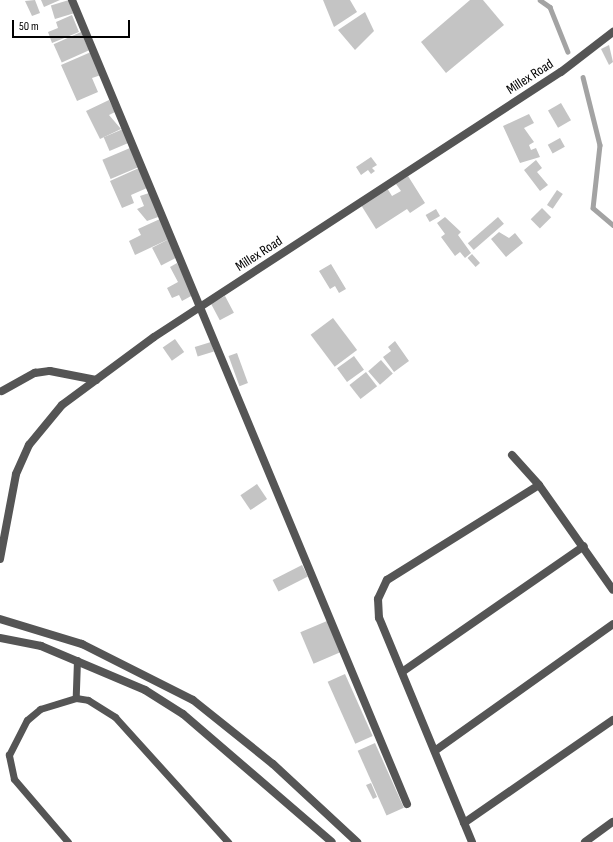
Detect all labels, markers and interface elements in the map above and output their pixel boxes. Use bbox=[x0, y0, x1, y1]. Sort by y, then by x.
scale bar bbox=[14, 12, 132, 38]
text: 50 m bbox=[19, 19, 39, 34]
street label: Millex Road bbox=[503, 56, 557, 98]
street label: Millex Road bbox=[232, 233, 286, 275]

